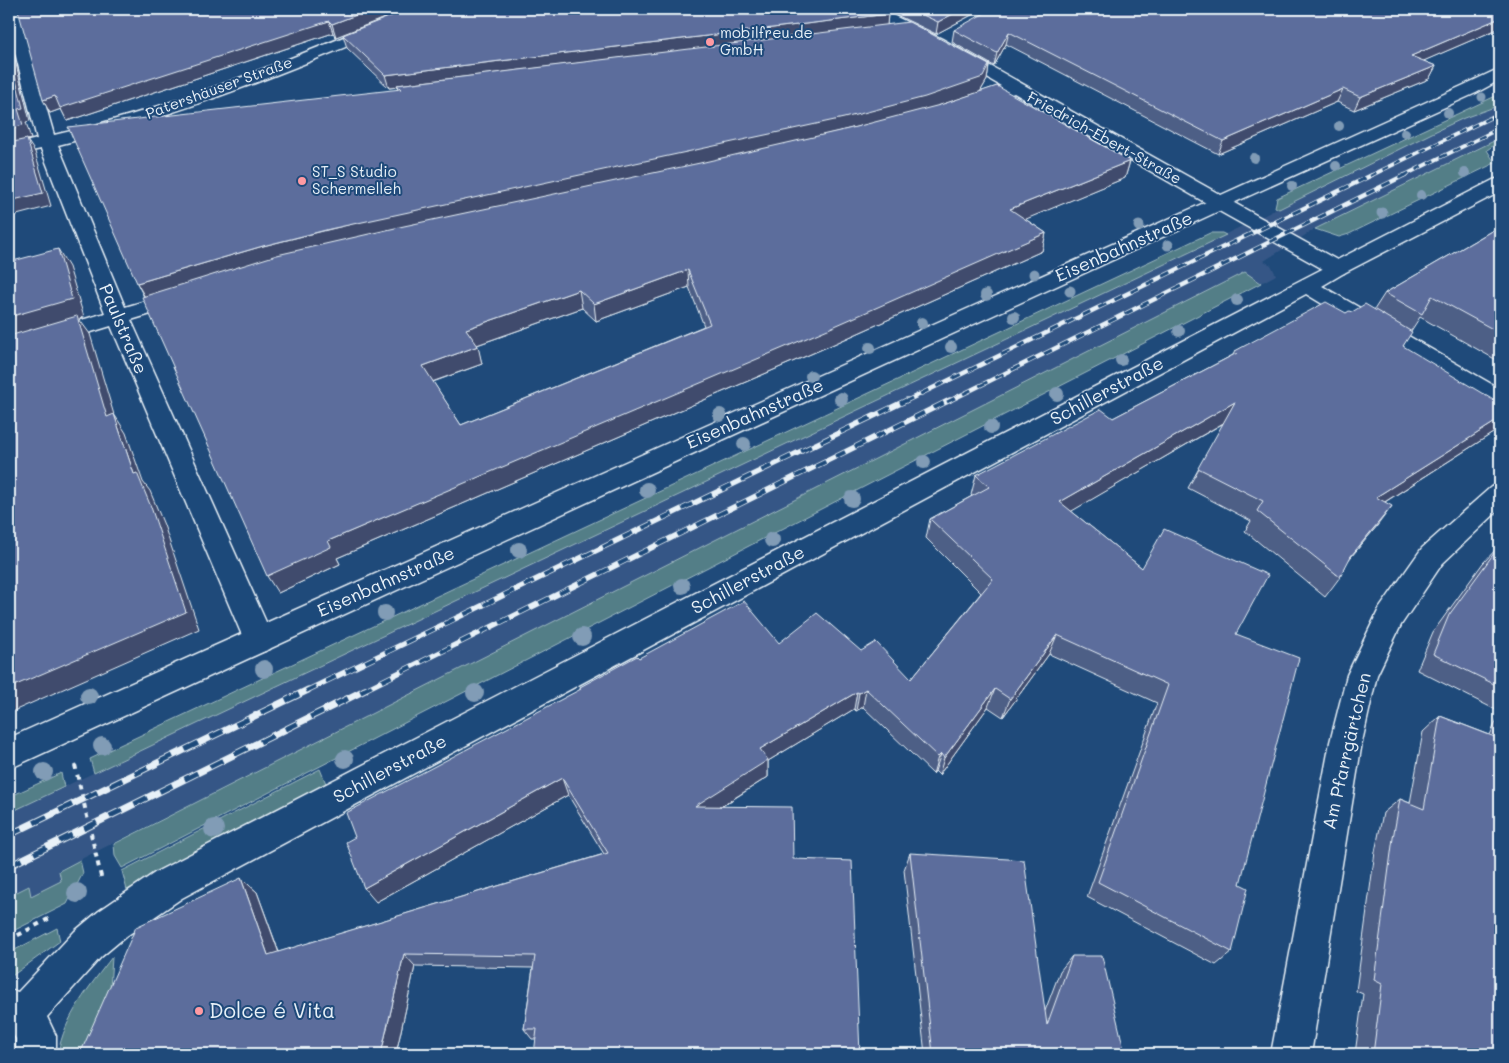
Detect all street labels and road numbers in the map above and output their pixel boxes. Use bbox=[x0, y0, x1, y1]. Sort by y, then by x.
street label: Patershäuser Straße bbox=[142, 51, 295, 123]
street label: Friedrich-Ebert-Straße bbox=[1024, 86, 1185, 188]
street label: Eisenbahnstraße bbox=[1051, 205, 1196, 287]
street label: Paulstraße bbox=[94, 280, 154, 378]
street label: Schillerstraße bbox=[1046, 350, 1167, 430]
street label: Eisenbahnstraße bbox=[682, 372, 827, 454]
street label: Schillerstraße bbox=[687, 539, 808, 619]
street label: Eisenbahnstraße bbox=[313, 540, 458, 622]
street label: Am Pfarrgärtchen bbox=[1316, 670, 1376, 832]
street label: Schillerstraße bbox=[329, 728, 450, 808]

